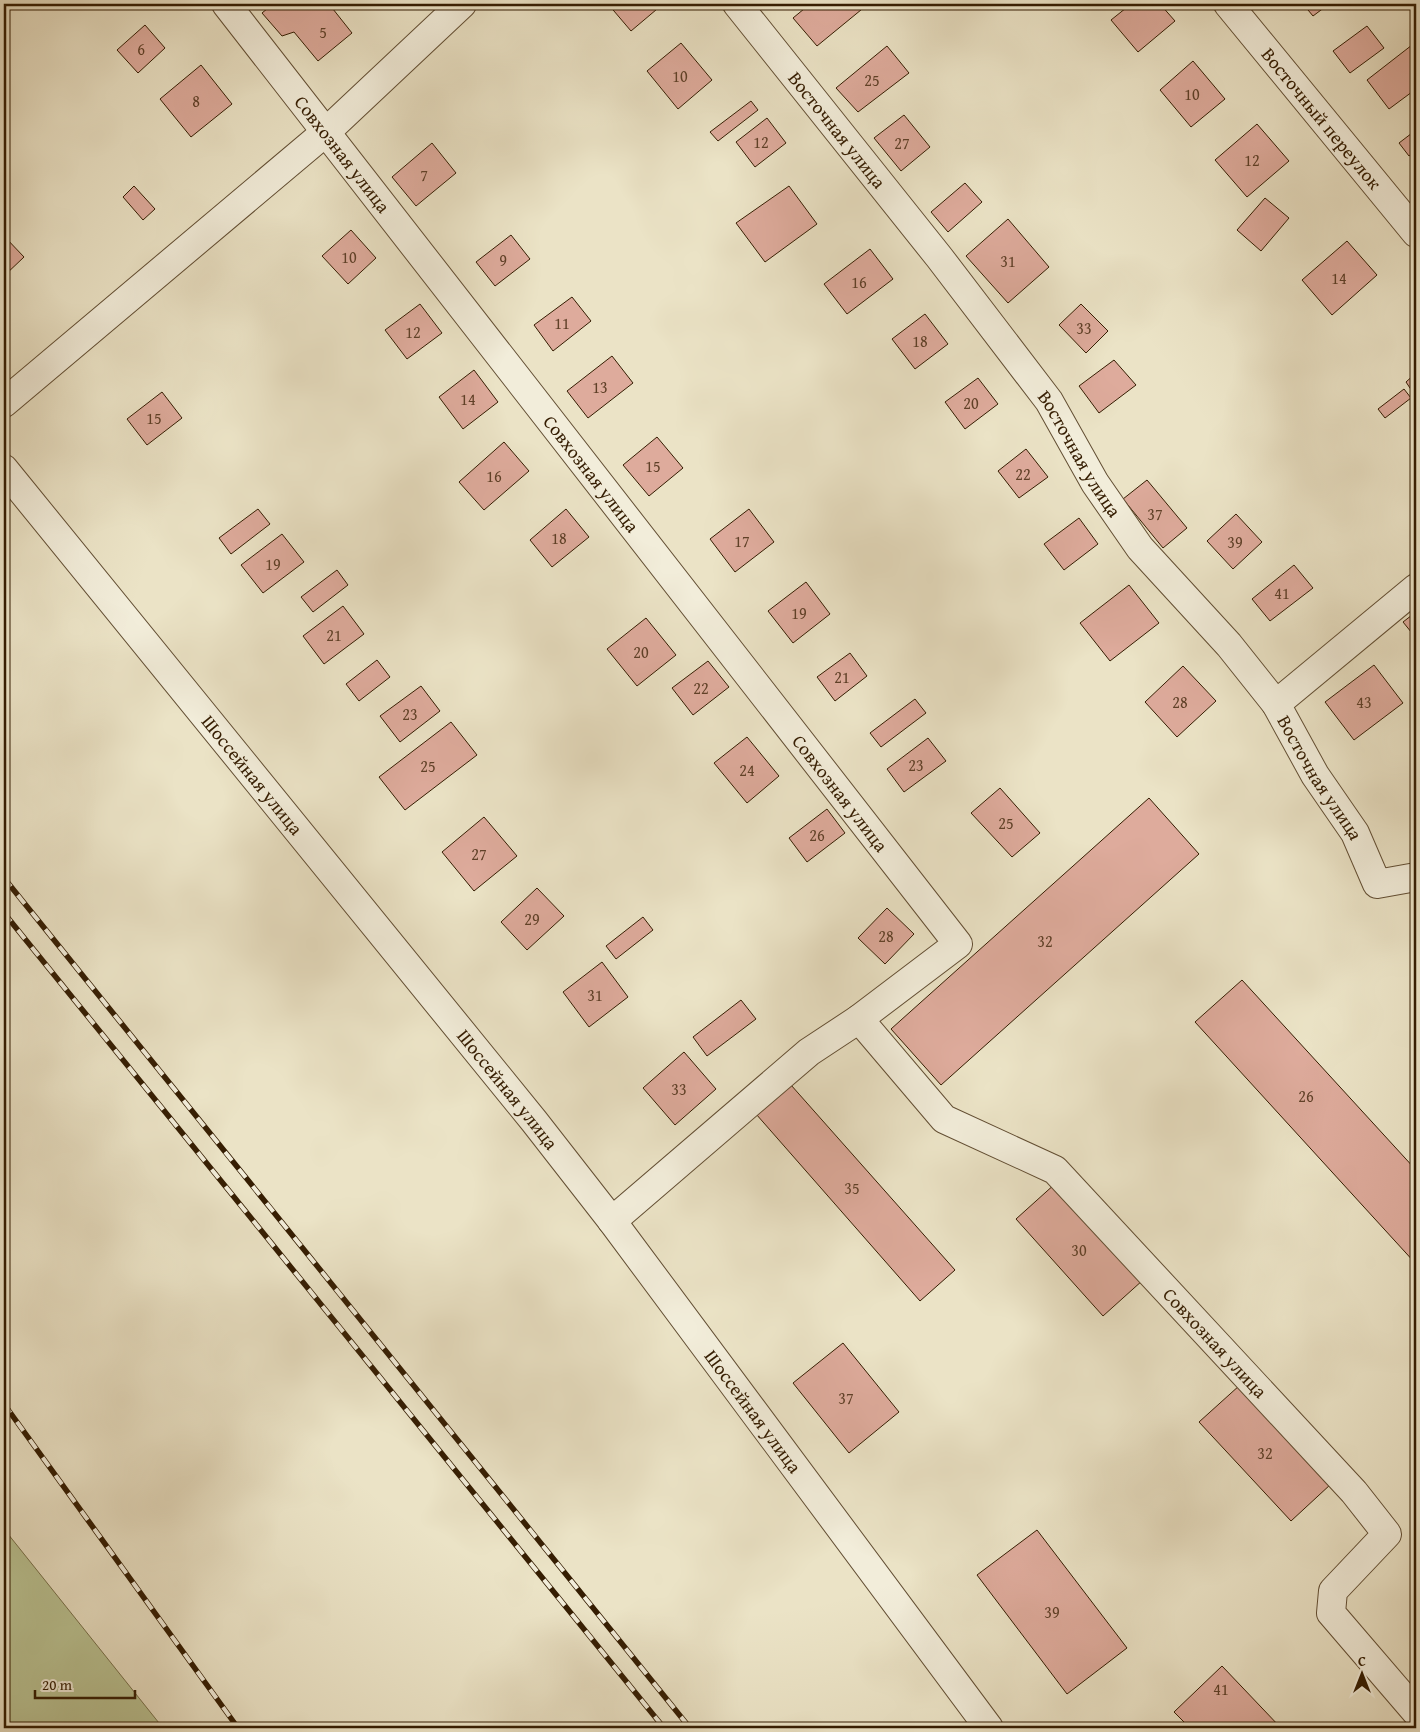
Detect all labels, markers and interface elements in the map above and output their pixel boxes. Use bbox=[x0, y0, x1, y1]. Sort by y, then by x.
house number: 5 bbox=[319, 20, 327, 44]
house number: 6 bbox=[137, 37, 145, 61]
street label: Восточный переулок bbox=[1255, 41, 1389, 196]
house number: 10 bbox=[672, 64, 688, 88]
street label: Восточная улица bbox=[782, 65, 893, 195]
house number: 25 bbox=[864, 68, 880, 92]
house number: 10 bbox=[1184, 82, 1200, 106]
house number: 8 bbox=[192, 89, 200, 113]
street label: Совхозная улица bbox=[288, 89, 397, 219]
house number: 12 bbox=[753, 130, 769, 154]
house number: 27 bbox=[894, 131, 910, 155]
house number: 12 bbox=[1244, 148, 1260, 172]
house number: 7 bbox=[420, 163, 428, 187]
house number: 10 bbox=[341, 245, 357, 269]
house number: 9 bbox=[499, 248, 507, 272]
house number: 31 bbox=[1000, 249, 1016, 273]
house number: 14 bbox=[1331, 266, 1347, 290]
house number: 16 bbox=[851, 270, 867, 294]
house number: 11 bbox=[554, 311, 570, 335]
house number: 33 bbox=[1076, 316, 1092, 340]
house number: 12 bbox=[405, 320, 421, 344]
house number: 18 bbox=[912, 329, 928, 353]
house number: 13 bbox=[592, 375, 608, 399]
street label: Восточная улица bbox=[1031, 384, 1128, 523]
house number: 14 bbox=[460, 387, 476, 411]
house number: 20 bbox=[963, 391, 979, 415]
house number: 15 bbox=[146, 406, 162, 430]
street label: Совхозная улица bbox=[537, 409, 646, 538]
house number: 15 bbox=[645, 454, 661, 478]
house number: 22 bbox=[1015, 462, 1031, 486]
house number: 16 bbox=[486, 464, 502, 488]
house number: 37 bbox=[1147, 502, 1163, 526]
house number: 18 bbox=[551, 526, 567, 550]
house number: 17 bbox=[734, 529, 750, 553]
house number: 39 bbox=[1227, 530, 1243, 554]
house number: 19 bbox=[265, 552, 281, 576]
house number: 41 bbox=[1274, 581, 1290, 605]
house number: 19 bbox=[791, 601, 807, 625]
house number: 21 bbox=[326, 623, 342, 647]
house number: 20 bbox=[633, 640, 649, 664]
house number: 21 bbox=[834, 665, 850, 689]
house number: 22 bbox=[693, 676, 709, 700]
house number: 28 bbox=[1172, 690, 1188, 714]
house number: 43 bbox=[1356, 690, 1372, 714]
house number: 23 bbox=[402, 702, 418, 726]
street label: Шоссейная улица bbox=[195, 709, 310, 841]
street label: Восточная улица bbox=[1271, 710, 1370, 844]
street label: Совхозная улица bbox=[786, 728, 895, 858]
house number: 23 bbox=[908, 753, 924, 777]
house number: 25 bbox=[420, 754, 436, 778]
house number: 24 bbox=[739, 758, 755, 782]
house number: 25 bbox=[998, 811, 1014, 835]
house number: 26 bbox=[809, 823, 825, 847]
house number: 27 bbox=[471, 842, 487, 866]
house number: 29 bbox=[524, 907, 540, 931]
house number: 28 bbox=[878, 924, 894, 948]
house number: 32 bbox=[1037, 929, 1053, 953]
house number: 31 bbox=[587, 983, 603, 1007]
street label: Шоссейная улица bbox=[450, 1023, 565, 1155]
house number: 33 bbox=[671, 1077, 687, 1101]
house number: 26 bbox=[1298, 1084, 1314, 1108]
house number: 35 bbox=[844, 1176, 860, 1200]
house number: 30 bbox=[1071, 1238, 1087, 1262]
street label: Совхозная улица bbox=[1157, 1281, 1274, 1404]
street label: Шоссейная улица bbox=[698, 1343, 809, 1479]
house number: 37 bbox=[838, 1386, 854, 1410]
house number: 32 bbox=[1257, 1441, 1273, 1465]
house number: 39 bbox=[1044, 1600, 1060, 1624]
north arrow bbox=[1338, 1650, 1388, 1700]
text: С bbox=[1358, 1651, 1366, 1671]
scale bar bbox=[35, 1667, 135, 1699]
text: 20 m bbox=[42, 1674, 73, 1695]
house number: 41 bbox=[1213, 1677, 1229, 1701]

